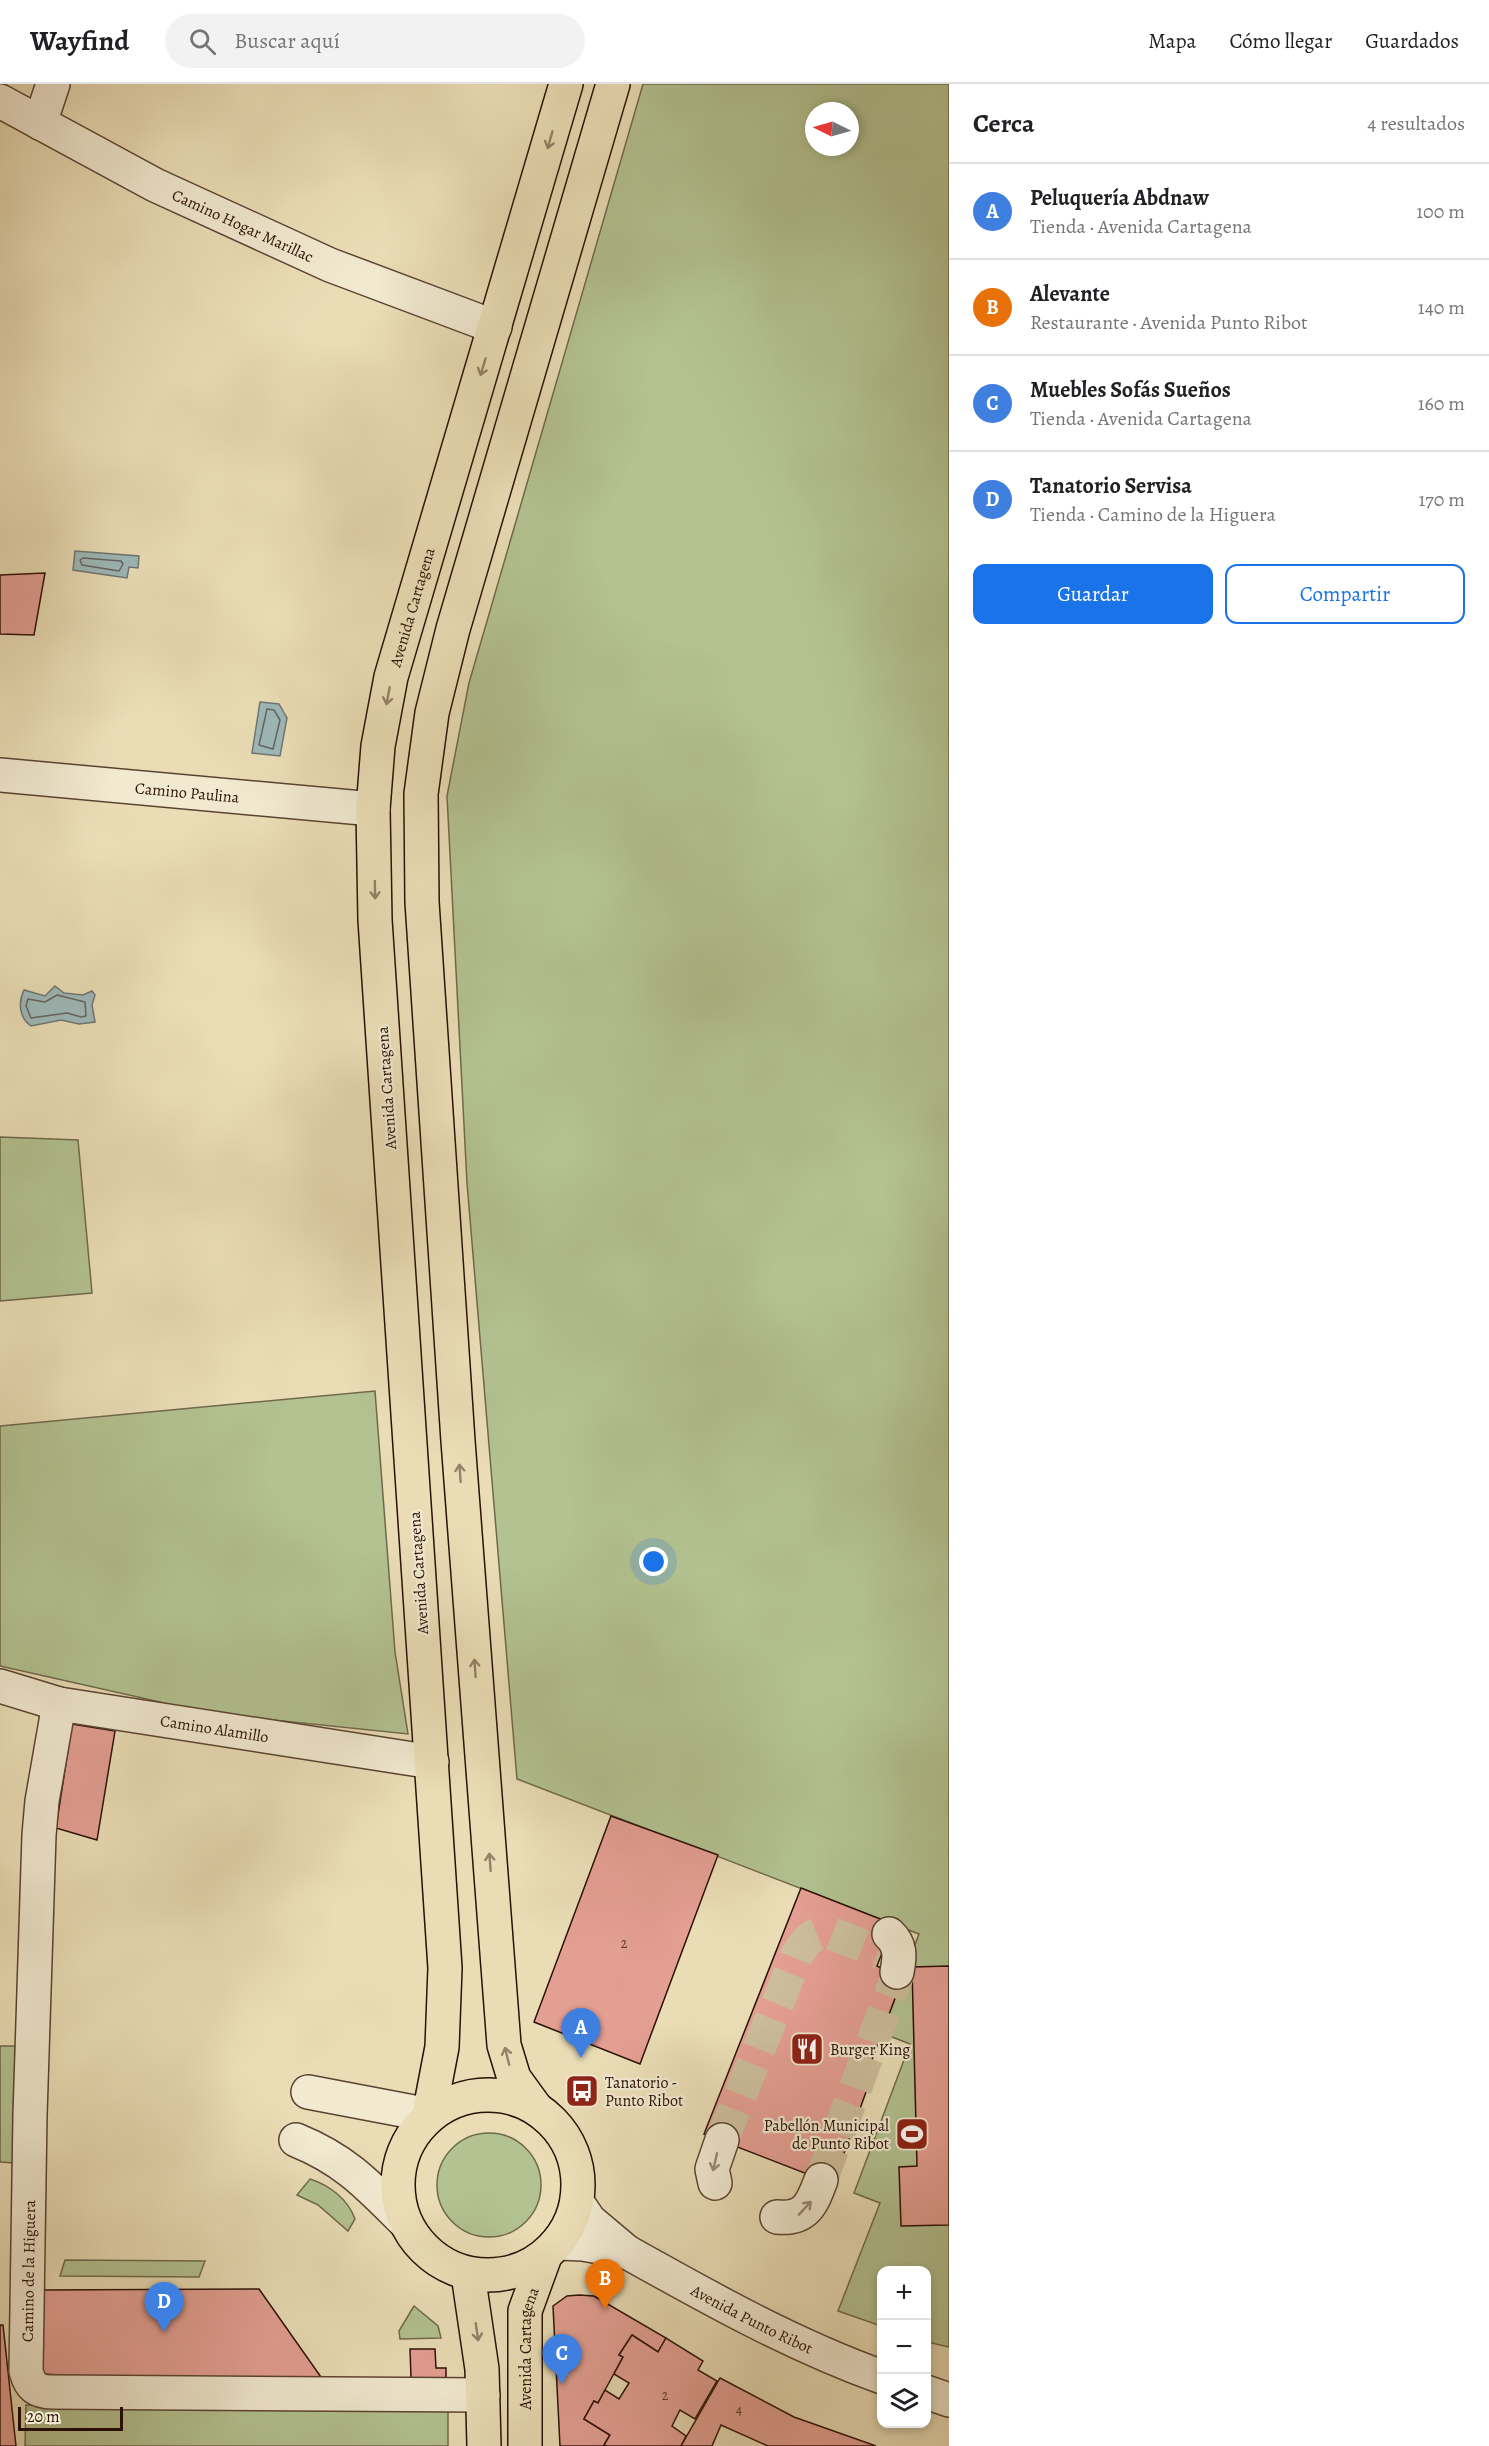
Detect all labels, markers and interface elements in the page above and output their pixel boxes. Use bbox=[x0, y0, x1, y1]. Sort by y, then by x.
search box bbox=[165, 14, 585, 68]
text: Wayfind bbox=[30, 22, 129, 60]
icon: search bbox=[186, 25, 219, 58]
text: Buscar aquí bbox=[234, 26, 340, 56]
text: Mapa bbox=[1148, 27, 1196, 55]
text: Cómo llegar bbox=[1229, 27, 1332, 55]
text: Guardados bbox=[1365, 27, 1459, 55]
north arrow bbox=[805, 102, 859, 156]
text: Cerca bbox=[973, 106, 1035, 141]
text: 4 resultados bbox=[1367, 110, 1465, 137]
one-way arrow bbox=[544, 130, 555, 149]
text: Peluquería Abdnaw bbox=[1030, 183, 1209, 213]
street label: Camino Hogar Marillac bbox=[168, 184, 317, 268]
text: A bbox=[986, 198, 999, 225]
text: 100 m bbox=[1416, 198, 1465, 225]
text: Tienda · Avenida Cartagena bbox=[1030, 213, 1252, 240]
text: Alevante bbox=[1030, 279, 1110, 309]
text: B bbox=[986, 294, 999, 321]
text: 140 m bbox=[1418, 294, 1465, 321]
text: Restaurante · Avenida Punto Ribot bbox=[1030, 309, 1308, 336]
one-way arrow bbox=[477, 358, 488, 377]
text: Muebles Sofás Sueños bbox=[1030, 375, 1231, 405]
text: C bbox=[986, 390, 999, 417]
text: 160 m bbox=[1418, 390, 1465, 417]
text: Tienda · Avenida Cartagena bbox=[1030, 405, 1252, 432]
text: Tanatorio Servisa bbox=[1030, 471, 1192, 501]
text: D bbox=[986, 486, 999, 513]
text: 170 m bbox=[1419, 486, 1465, 513]
text: Tienda · Camino de la Higuera bbox=[1030, 501, 1276, 528]
street label: Avenida Cartagena bbox=[384, 544, 441, 671]
button: Guardar bbox=[973, 564, 1213, 624]
button: Compartir bbox=[1225, 564, 1465, 624]
one-way arrow bbox=[382, 686, 393, 705]
street label: Camino Paulina bbox=[134, 777, 241, 809]
one-way arrow bbox=[369, 879, 381, 899]
street label: Avenida Cartagena bbox=[372, 1025, 402, 1151]
one-way arrow bbox=[455, 1464, 466, 1484]
street label: Avenida Cartagena bbox=[404, 1510, 434, 1636]
your location bbox=[639, 1547, 668, 1576]
one-way arrow bbox=[470, 1658, 481, 1678]
street label: Camino Alamillo bbox=[159, 1710, 270, 1748]
one-way arrow bbox=[485, 1853, 496, 1873]
house number: 2 bbox=[621, 1934, 628, 1953]
pin: A bbox=[562, 2008, 600, 2058]
restaurant icon: Burger King bbox=[789, 2031, 825, 2067]
place label: Burger King bbox=[830, 2039, 910, 2061]
one-way arrow bbox=[501, 2047, 513, 2066]
place label: Tanatorio - Punto Ribot bbox=[605, 2072, 683, 2112]
bus stop icon: Tanatorio - Punto Ribot bbox=[564, 2073, 600, 2109]
place label: Pabellón Municipal de Punto Ribot bbox=[764, 2115, 889, 2155]
sports icon: Pabellón Municipal de Punto Ribot bbox=[894, 2116, 930, 2152]
one-way arrow bbox=[708, 2152, 720, 2171]
street label: Camino de la Higuera bbox=[17, 2199, 41, 2342]
one-way arrow bbox=[798, 2200, 812, 2215]
pin: B bbox=[586, 2260, 624, 2309]
map controls bbox=[877, 2266, 931, 2428]
button: + bbox=[877, 2266, 931, 2320]
street label: Avenida Punto Ribot bbox=[686, 2279, 816, 2360]
pin: D bbox=[144, 2282, 184, 2332]
street label: Avenida Cartagena bbox=[515, 2284, 545, 2411]
button: − bbox=[877, 2320, 931, 2374]
one-way arrow bbox=[471, 2321, 482, 2341]
pin: C bbox=[542, 2334, 582, 2384]
button: layers bbox=[877, 2374, 931, 2428]
house number: 2 bbox=[662, 2386, 669, 2405]
house number: 4 bbox=[736, 2400, 742, 2419]
scale bar bbox=[18, 2404, 123, 2432]
text: 20 m bbox=[27, 2406, 60, 2428]

